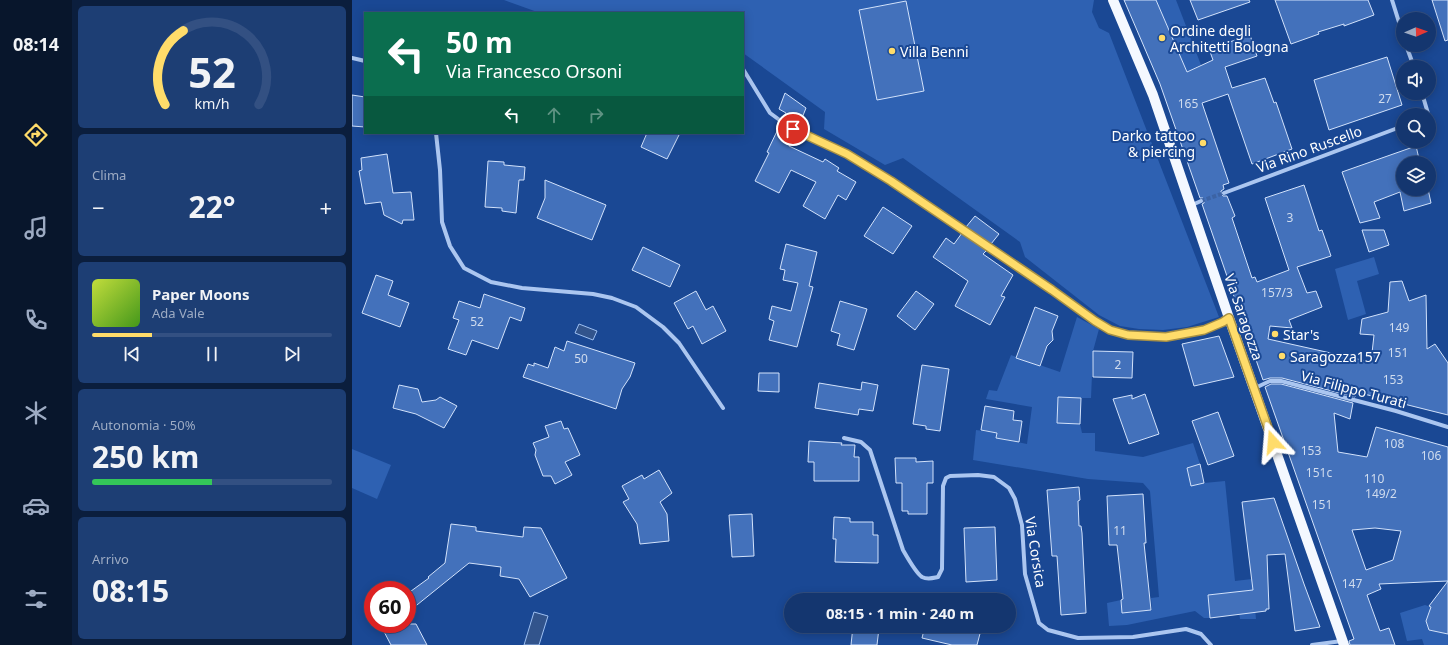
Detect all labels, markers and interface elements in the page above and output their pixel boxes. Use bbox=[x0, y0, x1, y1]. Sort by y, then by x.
north arrow bbox=[1396, 12, 1436, 52]
map controls bbox=[1396, 12, 1436, 196]
place label: Ordine degli Architetti Bologna bbox=[1170, 21, 1289, 56]
text: 50 m bbox=[446, 23, 513, 61]
icon: left bbox=[380, 28, 432, 80]
text: 08:14 bbox=[13, 32, 59, 56]
marker: Ordine degli Architetti Bologna bbox=[1157, 33, 1167, 43]
place label: Villa Benni bbox=[900, 42, 969, 61]
text: 52 bbox=[188, 44, 236, 100]
marker: Villa Benni bbox=[887, 46, 897, 56]
text: Via Francesco Orsoni bbox=[446, 59, 622, 83]
button: sound bbox=[1396, 60, 1436, 100]
house number: 27 bbox=[1378, 90, 1392, 107]
text: km/h bbox=[194, 93, 230, 112]
house number: 165 bbox=[1178, 95, 1198, 112]
icon: left bbox=[501, 104, 523, 126]
icon: ahead bbox=[543, 104, 565, 126]
icon: right bbox=[585, 104, 607, 126]
button: search bbox=[1396, 108, 1436, 148]
pin bbox=[776, 112, 810, 146]
icon: arrive bbox=[782, 118, 804, 140]
icon: directions bbox=[22, 121, 50, 149]
street label: Via Rino Ruscello bbox=[1254, 121, 1364, 177]
place label: Darko tattoo & piercing bbox=[1112, 126, 1195, 161]
marker: Darko tattoo & piercing bbox=[1198, 138, 1208, 148]
button: layers bbox=[1396, 156, 1436, 196]
text: Clima bbox=[92, 166, 126, 184]
text: 22° bbox=[188, 186, 236, 227]
text: − bbox=[92, 192, 105, 222]
text: + bbox=[319, 192, 332, 222]
house number: 3 bbox=[1287, 209, 1294, 226]
icon: music bbox=[22, 214, 50, 242]
street label: Via Saragozza bbox=[1220, 271, 1268, 363]
text: Paper Moons bbox=[152, 284, 250, 304]
house number: 157/3 bbox=[1261, 284, 1293, 301]
text: Ada Vale bbox=[152, 304, 205, 322]
icon: phone bbox=[22, 306, 50, 334]
house number: 52 bbox=[470, 313, 484, 330]
house number: 149 bbox=[1389, 319, 1409, 336]
place label: Star's bbox=[1283, 325, 1320, 344]
marker: Star's bbox=[1270, 329, 1280, 339]
icon: previous bbox=[121, 343, 143, 365]
icon: pause bbox=[201, 343, 223, 365]
icon: next bbox=[281, 343, 303, 365]
house number: 151 bbox=[1388, 344, 1408, 361]
place label: Saragozza157 bbox=[1290, 347, 1381, 366]
house number: 50 bbox=[574, 350, 588, 367]
marker: Saragozza157 bbox=[1277, 351, 1287, 361]
house number: 2 bbox=[1115, 356, 1122, 373]
street label: Via Filippo Turati bbox=[1299, 366, 1409, 412]
house number: 153 bbox=[1383, 371, 1403, 388]
icon: climate bbox=[22, 399, 50, 427]
text: Autonomia · 50% bbox=[92, 416, 196, 434]
position arrow bbox=[1252, 421, 1294, 463]
house number: 108 bbox=[1384, 435, 1404, 452]
text: 250 km bbox=[92, 436, 199, 477]
house number: 153 bbox=[1301, 442, 1321, 459]
house number: 106 bbox=[1421, 447, 1441, 464]
house number: 151c bbox=[1306, 464, 1332, 481]
house number: 110 bbox=[1364, 470, 1384, 487]
house number: 149/2 bbox=[1365, 485, 1397, 502]
icon: car bbox=[22, 492, 50, 520]
house number: 151 bbox=[1312, 496, 1332, 513]
street label: Via Corsica bbox=[1021, 515, 1051, 589]
house number: 11 bbox=[1113, 522, 1127, 539]
text: Arrivo bbox=[92, 550, 129, 568]
text: 08:15 bbox=[92, 570, 169, 611]
house number: 147 bbox=[1342, 575, 1362, 592]
speed limit sign: 60 bbox=[364, 581, 416, 633]
icon: filters bbox=[22, 585, 50, 613]
text: 08:15 · 1 min · 240 m bbox=[826, 603, 974, 623]

